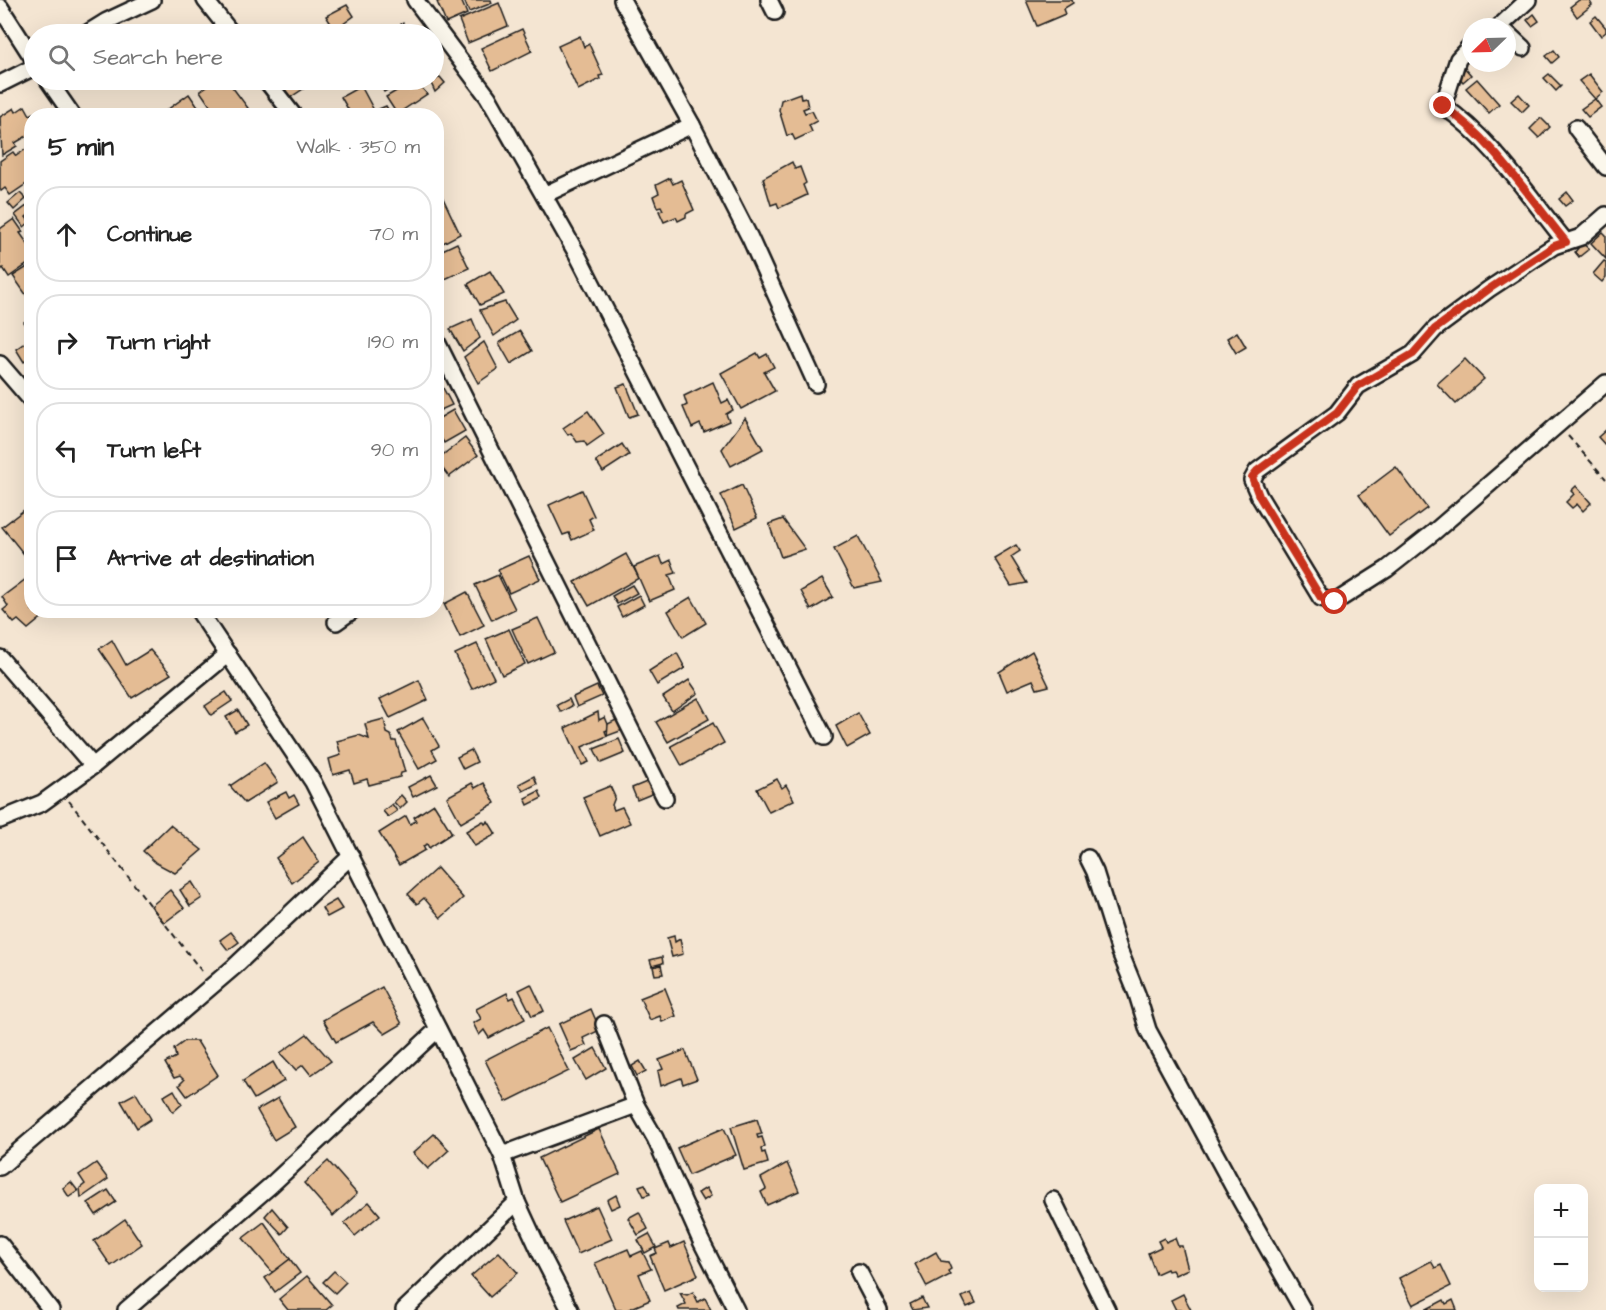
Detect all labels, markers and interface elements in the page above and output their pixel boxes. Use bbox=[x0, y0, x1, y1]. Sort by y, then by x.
north arrow bbox=[1462, 18, 1516, 72]
search box bbox=[24, 24, 444, 90]
icon: search bbox=[45, 41, 78, 74]
text: Search here bbox=[93, 42, 223, 73]
route end bbox=[1429, 92, 1455, 118]
text: 5 min bbox=[48, 129, 114, 165]
text: Walk · 350 m bbox=[296, 133, 420, 161]
icon: ahead bbox=[50, 218, 83, 251]
text: Continue bbox=[107, 219, 192, 250]
text: 70 m bbox=[370, 220, 418, 248]
icon: right bbox=[50, 326, 83, 359]
text: Turn right bbox=[107, 327, 210, 358]
text: 190 m bbox=[368, 328, 418, 356]
icon: left bbox=[50, 434, 83, 467]
text: Turn left bbox=[107, 435, 201, 466]
text: 90 m bbox=[370, 436, 418, 464]
icon: arrive bbox=[50, 542, 83, 575]
text: Arrive at destination bbox=[107, 543, 314, 574]
route start bbox=[1321, 588, 1347, 614]
map controls bbox=[1534, 1184, 1588, 1292]
button: + bbox=[1534, 1184, 1588, 1238]
button: − bbox=[1534, 1238, 1588, 1292]

